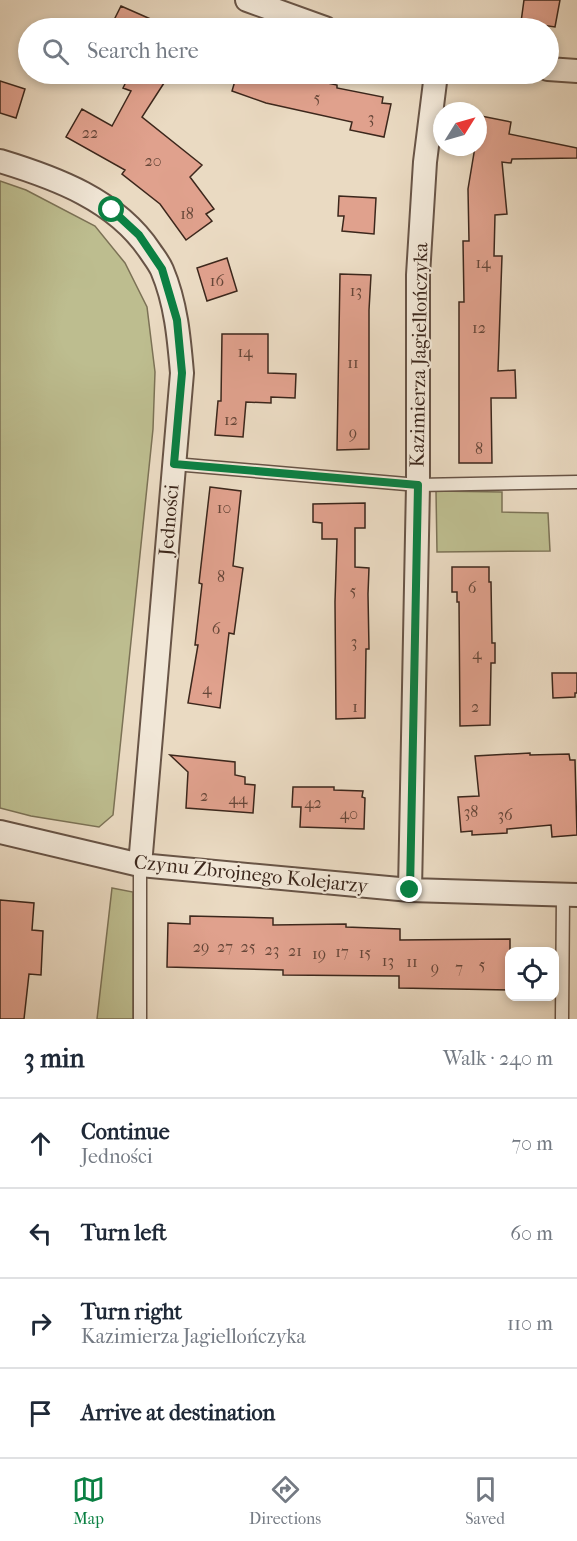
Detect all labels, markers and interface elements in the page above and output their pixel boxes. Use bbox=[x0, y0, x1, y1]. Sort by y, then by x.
search box bbox=[18, 18, 559, 84]
icon: search bbox=[39, 35, 72, 68]
text: Search here bbox=[87, 38, 199, 64]
house number: 5 bbox=[314, 88, 321, 107]
north arrow bbox=[433, 102, 487, 156]
house number: 3 bbox=[368, 108, 374, 127]
house number: 22 bbox=[82, 123, 98, 142]
house number: 20 bbox=[144, 151, 162, 170]
route start bbox=[98, 196, 124, 222]
house number: 18 bbox=[180, 204, 194, 223]
street label: Kazimierza Jagiellończyka bbox=[406, 242, 432, 468]
house number: 14 bbox=[475, 253, 491, 272]
house number: 16 bbox=[210, 271, 224, 290]
house number: 13 bbox=[350, 281, 362, 300]
house number: 12 bbox=[472, 318, 486, 337]
house number: 14 bbox=[237, 342, 253, 361]
house number: 11 bbox=[347, 353, 359, 372]
house number: 12 bbox=[224, 410, 238, 429]
house number: 9 bbox=[349, 423, 357, 442]
house number: 8 bbox=[475, 439, 483, 458]
street label: Jedności bbox=[154, 483, 184, 559]
house number: 10 bbox=[217, 498, 231, 517]
house number: 8 bbox=[217, 567, 225, 586]
house number: 6 bbox=[468, 578, 477, 597]
house number: 5 bbox=[350, 581, 357, 600]
house number: 6 bbox=[212, 619, 221, 638]
house number: 3 bbox=[351, 632, 357, 651]
house number: 4 bbox=[472, 644, 482, 663]
house number: 4 bbox=[202, 679, 212, 698]
house number: 1 bbox=[352, 697, 358, 716]
house number: 2 bbox=[471, 697, 479, 716]
house number: 2 bbox=[200, 786, 208, 805]
house number: 44 bbox=[229, 789, 248, 808]
house number: 42 bbox=[304, 793, 322, 812]
house number: 38 bbox=[464, 802, 478, 821]
house number: 40 bbox=[340, 804, 358, 823]
house number: 36 bbox=[497, 805, 513, 824]
street label: Czynu Zbrojnego Kolejarzy bbox=[133, 850, 371, 898]
route end bbox=[396, 876, 422, 902]
house number: 29 bbox=[193, 937, 209, 956]
house number: 27 bbox=[217, 937, 233, 956]
house number: 25 bbox=[240, 937, 256, 956]
house number: 23 bbox=[265, 940, 279, 959]
house number: 21 bbox=[288, 941, 302, 960]
house number: 17 bbox=[335, 942, 349, 961]
house number: 15 bbox=[359, 943, 371, 962]
house number: 19 bbox=[312, 944, 326, 963]
map controls bbox=[505, 947, 559, 1001]
button: locate bbox=[505, 947, 559, 1001]
house number: 13 bbox=[382, 951, 394, 970]
house number: 11 bbox=[406, 952, 418, 971]
house number: 5 bbox=[479, 955, 486, 974]
house number: 9 bbox=[431, 958, 439, 977]
house number: 7 bbox=[455, 958, 463, 977]
text: 3 min bbox=[24, 1043, 85, 1074]
text: Walk · 240 m bbox=[443, 1047, 553, 1070]
text: Continue bbox=[81, 1119, 170, 1145]
icon: ahead bbox=[24, 1127, 57, 1160]
text: 70 m bbox=[511, 1132, 553, 1155]
text: Jedności bbox=[81, 1145, 153, 1168]
icon: left bbox=[24, 1217, 57, 1250]
text: Turn left bbox=[81, 1220, 167, 1246]
text: 60 m bbox=[510, 1222, 553, 1245]
text: Turn right bbox=[81, 1299, 182, 1325]
icon: right bbox=[24, 1307, 57, 1340]
text: 110 m bbox=[507, 1312, 553, 1335]
text: Kazimierza Jagiellończyka bbox=[81, 1325, 306, 1348]
icon: arrive bbox=[24, 1397, 57, 1430]
text: Arrive at destination bbox=[81, 1400, 275, 1426]
tab: Map bbox=[72, 1473, 105, 1528]
tab: Directions bbox=[249, 1473, 321, 1528]
tab: Saved bbox=[465, 1473, 505, 1528]

